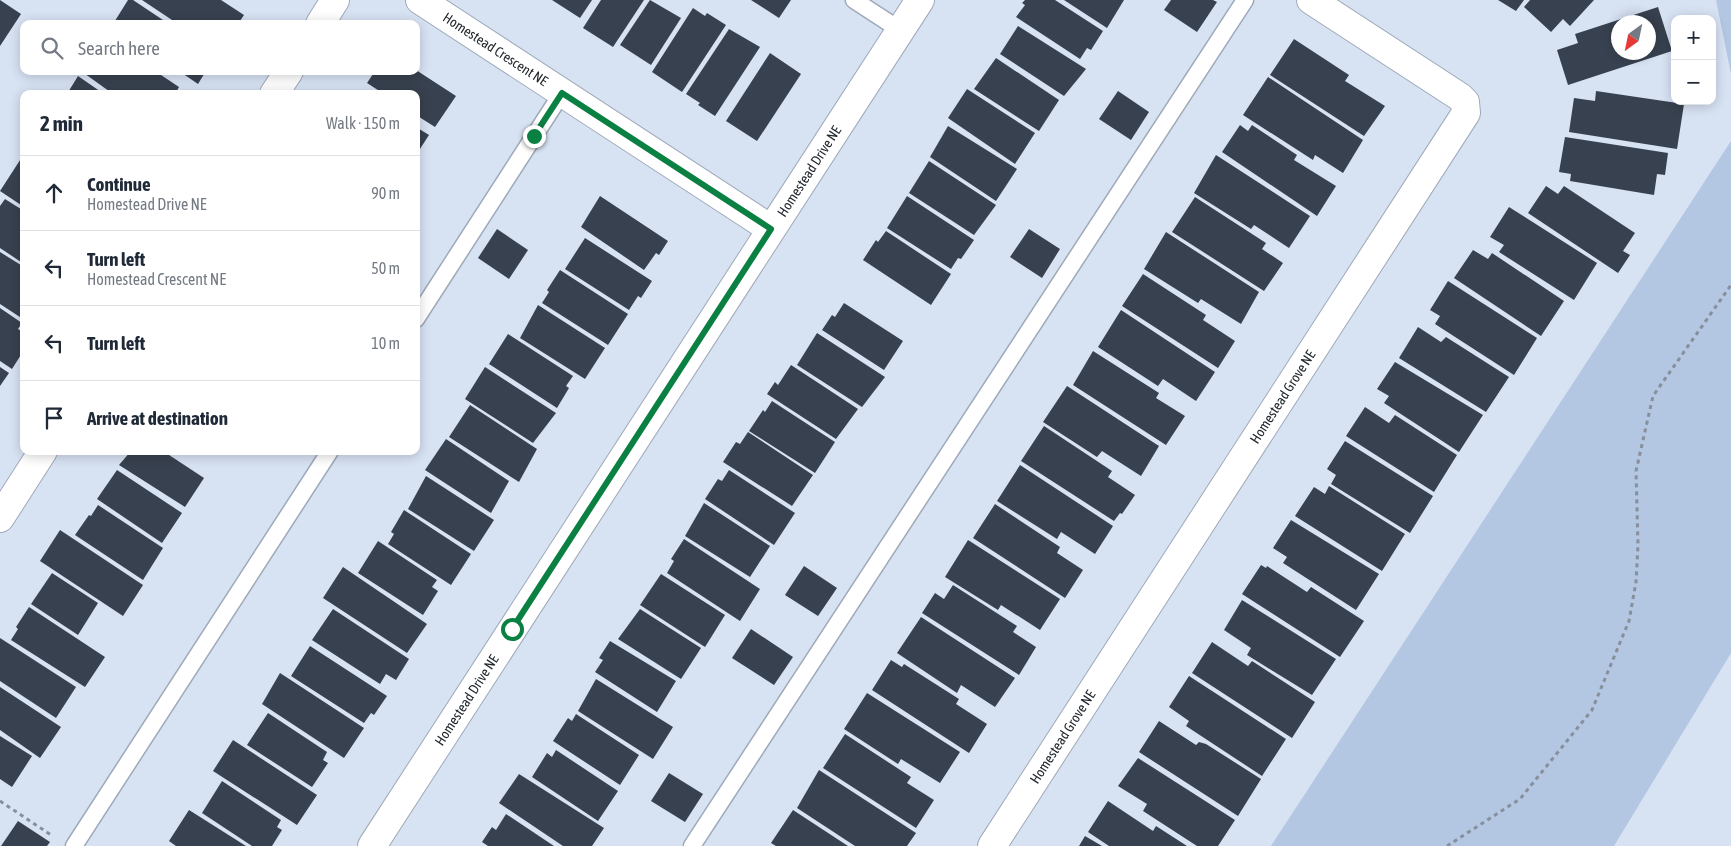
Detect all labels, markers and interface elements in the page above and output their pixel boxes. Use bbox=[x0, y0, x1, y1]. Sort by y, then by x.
street label: Homestead Crescent NE bbox=[440, 9, 551, 89]
north arrow bbox=[1611, 15, 1656, 60]
map controls bbox=[1671, 15, 1716, 105]
button: + bbox=[1671, 15, 1716, 60]
search box bbox=[20, 20, 420, 75]
icon: search bbox=[38, 34, 66, 62]
text: Search here bbox=[78, 37, 160, 59]
button: − bbox=[1671, 60, 1716, 105]
text: 2 min bbox=[40, 111, 83, 135]
text: Walk · 150 m bbox=[326, 114, 400, 132]
street label: Homestead Drive NE bbox=[774, 123, 844, 220]
route end bbox=[523, 125, 546, 148]
text: Continue bbox=[87, 173, 151, 195]
icon: ahead bbox=[40, 179, 68, 207]
text: 90 m bbox=[371, 184, 400, 202]
text: Homestead Drive NE bbox=[87, 195, 207, 213]
text: Turn left bbox=[87, 248, 145, 270]
icon: left bbox=[40, 254, 68, 282]
text: 50 m bbox=[371, 259, 400, 277]
text: Homestead Crescent NE bbox=[87, 270, 226, 288]
icon: left bbox=[40, 329, 68, 357]
text: Turn left bbox=[87, 332, 145, 354]
text: 10 m bbox=[371, 334, 400, 352]
street label: Homestead Grove NE bbox=[1247, 347, 1318, 446]
icon: arrive bbox=[40, 404, 68, 432]
text: Arrive at destination bbox=[87, 407, 228, 429]
route start bbox=[501, 618, 524, 641]
street label: Homestead Drive NE bbox=[431, 652, 502, 748]
street label: Homestead Grove NE bbox=[1027, 687, 1099, 786]

